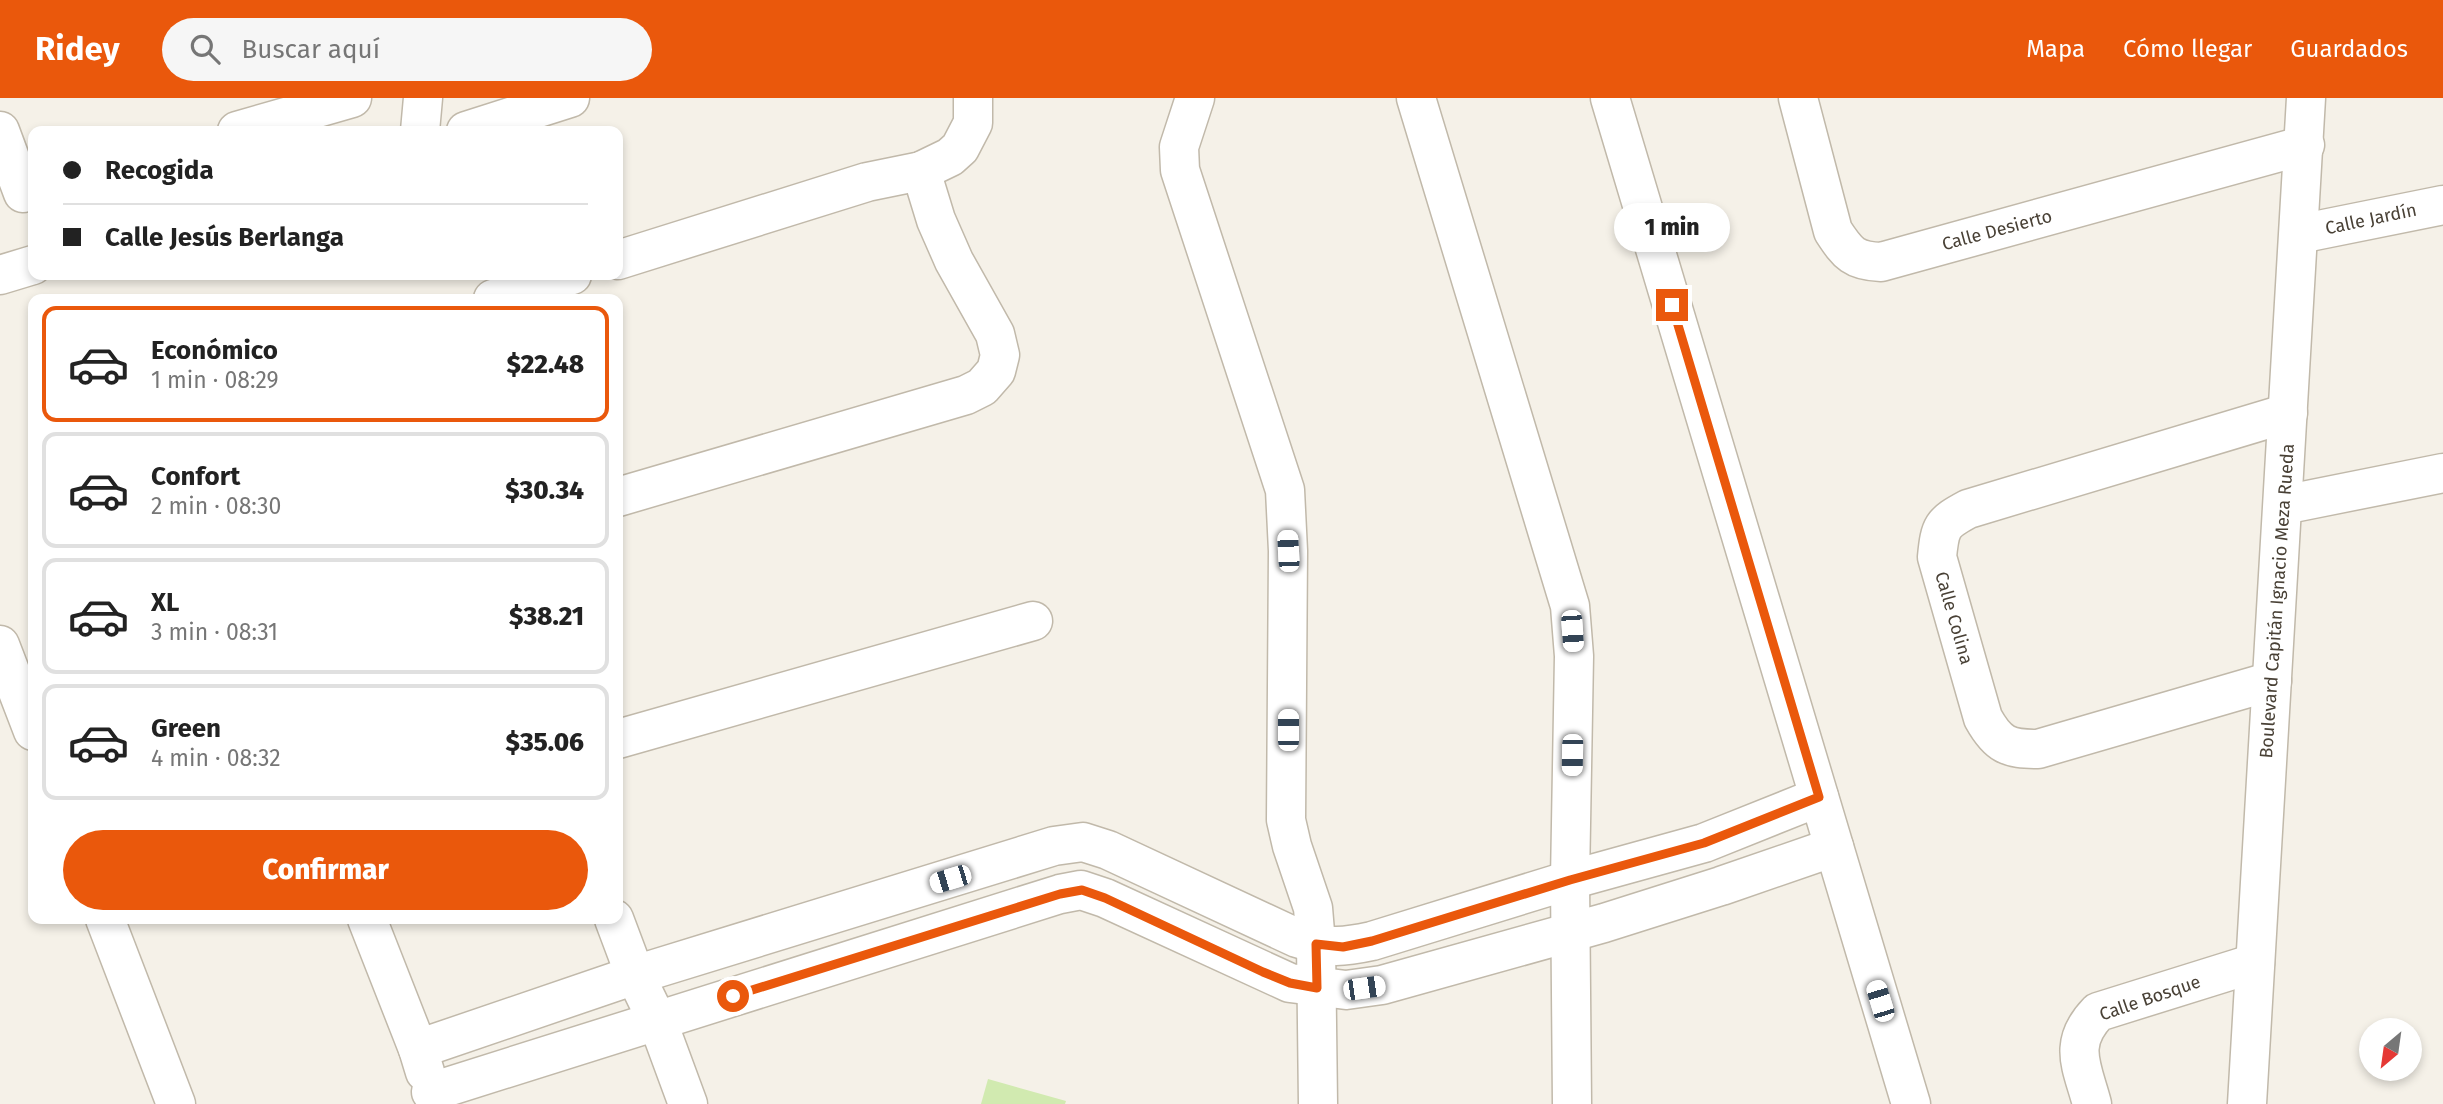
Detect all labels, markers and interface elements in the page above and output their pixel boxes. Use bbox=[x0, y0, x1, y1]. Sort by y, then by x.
search box bbox=[162, 18, 652, 81]
text: Ridey bbox=[35, 29, 120, 69]
icon: search bbox=[186, 30, 224, 68]
text: Buscar aquí bbox=[242, 34, 380, 65]
text: Mapa bbox=[2026, 35, 2085, 63]
text: Cómo llegar bbox=[2123, 35, 2252, 63]
text: Guardados bbox=[2290, 35, 2408, 63]
text: Recogida bbox=[105, 155, 214, 186]
street label: Calle Jardín bbox=[2323, 199, 2419, 239]
callout: 1 min bbox=[1614, 204, 1730, 252]
street label: Calle Desierto bbox=[1940, 205, 2054, 255]
text: 1 min bbox=[1644, 213, 1700, 241]
text: Calle Jesús Berlanga bbox=[105, 222, 344, 253]
route end bbox=[1656, 289, 1688, 321]
icon: car bbox=[67, 333, 130, 396]
text: Económico bbox=[151, 335, 278, 366]
text: $22.48 bbox=[507, 349, 584, 380]
text: 1 min · 08:29 bbox=[151, 366, 279, 394]
street label: Boulevard Capitán Ignacio Meza Rueda bbox=[2255, 443, 2299, 759]
icon: car bbox=[67, 459, 130, 522]
text: Confort bbox=[151, 461, 240, 492]
text: $30.34 bbox=[505, 475, 584, 506]
text: 2 min · 08:30 bbox=[151, 492, 281, 520]
car bbox=[1277, 529, 1300, 573]
street label: Calle Colina bbox=[1930, 569, 1978, 667]
icon: car bbox=[67, 585, 130, 648]
text: XL bbox=[151, 587, 179, 618]
text: $38.21 bbox=[509, 601, 584, 632]
car bbox=[1561, 609, 1584, 653]
text: 3 min · 08:31 bbox=[151, 618, 278, 646]
car bbox=[1278, 709, 1299, 751]
icon: car bbox=[67, 711, 130, 774]
text: Green bbox=[151, 713, 221, 744]
text: $35.06 bbox=[505, 727, 584, 758]
car bbox=[1562, 734, 1583, 776]
text: 4 min · 08:32 bbox=[151, 744, 281, 772]
button: Confirmar bbox=[63, 830, 588, 910]
car bbox=[927, 863, 974, 895]
street label: Calle Bosque bbox=[2097, 970, 2203, 1026]
car bbox=[1342, 975, 1387, 1001]
car bbox=[1864, 978, 1897, 1024]
route start bbox=[717, 980, 749, 1012]
north arrow bbox=[2359, 1018, 2422, 1082]
map controls bbox=[2359, 1018, 2422, 1081]

